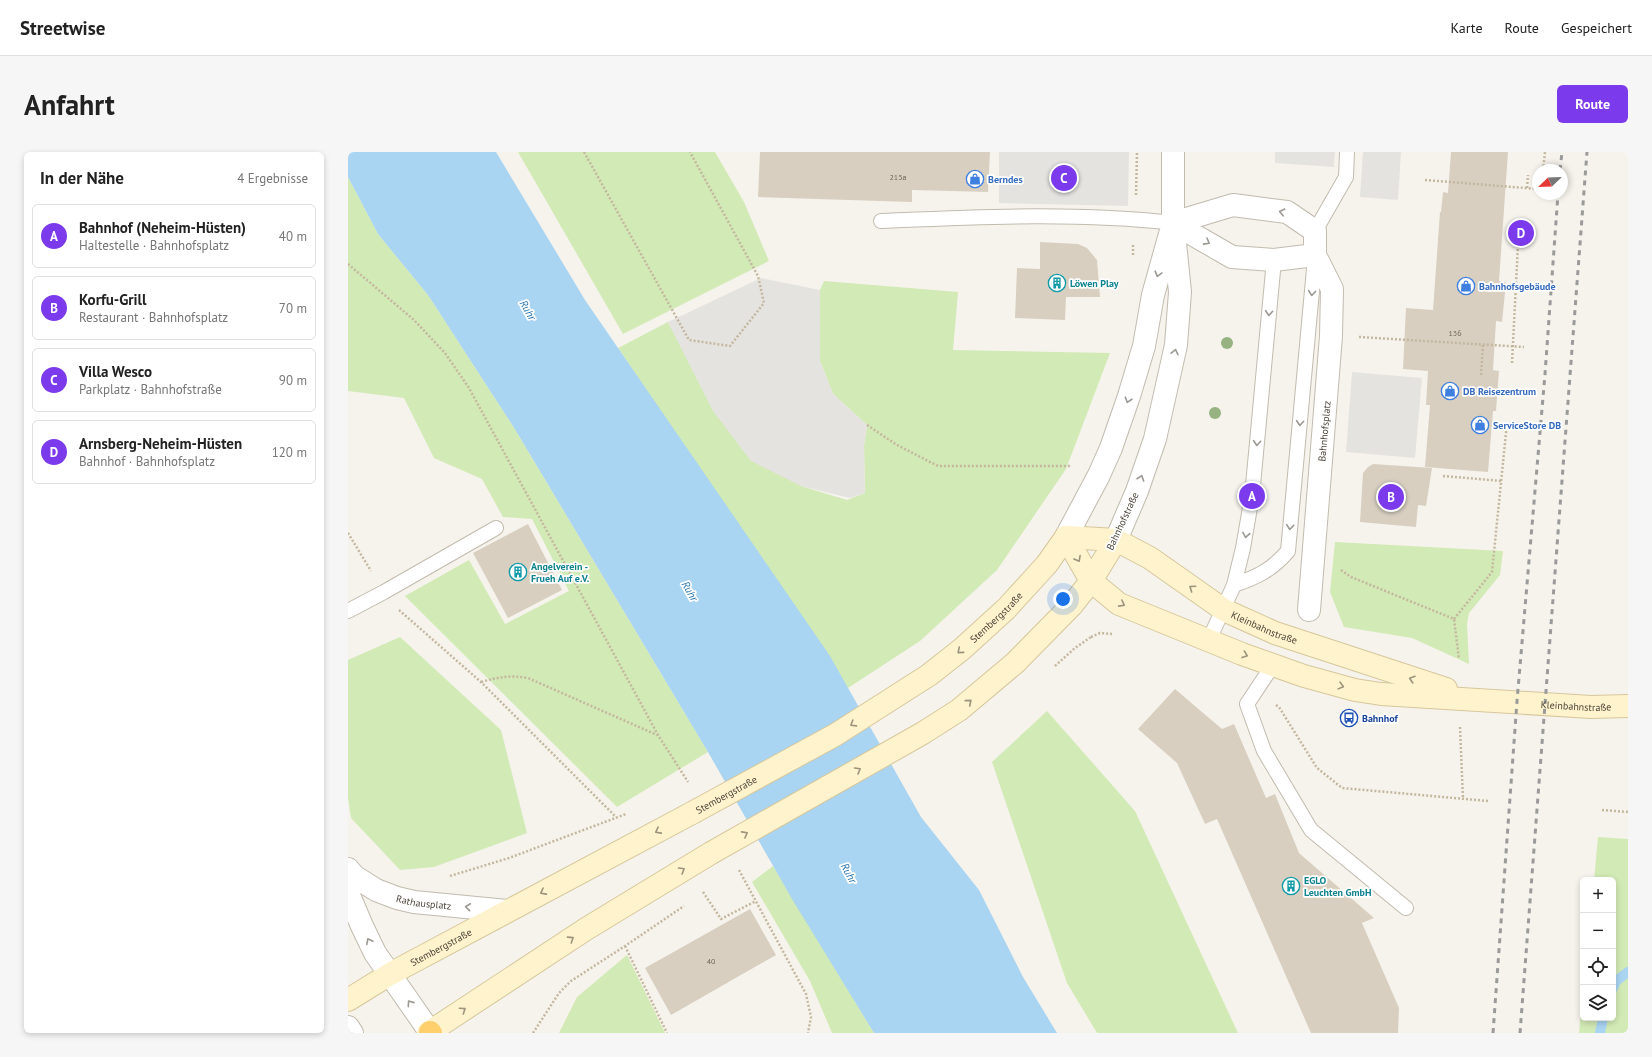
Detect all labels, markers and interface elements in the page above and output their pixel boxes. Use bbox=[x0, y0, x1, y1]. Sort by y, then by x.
text: Streetwise bbox=[20, 16, 105, 40]
text: Karte bbox=[1451, 19, 1483, 37]
text: Route bbox=[1505, 19, 1539, 37]
text: Gespeichert bbox=[1561, 19, 1632, 37]
button: Route bbox=[1557, 85, 1628, 123]
text: Anfahrt bbox=[24, 86, 115, 123]
pin: C bbox=[1051, 163, 1077, 193]
north arrow bbox=[1532, 164, 1568, 200]
text: In der Nähe bbox=[40, 167, 124, 189]
shop icon: Berndes bbox=[965, 169, 985, 189]
text: 4 Ergebnisse bbox=[237, 170, 308, 187]
house number: 215a bbox=[889, 172, 907, 182]
place label: Berndes bbox=[988, 173, 1023, 186]
one-way arrow bbox=[1279, 208, 1285, 216]
text: Bahnhof (Neheim-Hüsten) bbox=[79, 218, 246, 237]
pin: D bbox=[1508, 218, 1534, 248]
text: A bbox=[50, 228, 58, 245]
text: 40 m bbox=[279, 228, 307, 245]
text: Haltestelle · Bahnhofsplatz bbox=[79, 237, 229, 254]
one-way arrow bbox=[1203, 238, 1210, 245]
one-way arrow bbox=[1155, 271, 1163, 277]
building icon: Löwen Play bbox=[1047, 273, 1067, 293]
shop icon: Bahnhofsgebäude bbox=[1456, 276, 1476, 296]
place label: Löwen Play bbox=[1070, 277, 1119, 290]
place label: Bahnhofsgebäude bbox=[1479, 280, 1556, 293]
text: Korfu-Grill bbox=[79, 290, 146, 309]
one-way arrow bbox=[1307, 290, 1316, 296]
water label: Ruhr bbox=[517, 297, 540, 324]
text: B bbox=[50, 300, 58, 317]
text: 70 m bbox=[279, 300, 307, 317]
text: Restaurant · Bahnhofsplatz bbox=[79, 309, 228, 326]
one-way arrow bbox=[1265, 310, 1274, 316]
house number: 136 bbox=[1448, 328, 1462, 338]
one-way arrow bbox=[1170, 349, 1178, 356]
text: Villa Wesco bbox=[79, 362, 152, 381]
text: C bbox=[50, 372, 58, 389]
text: 90 m bbox=[279, 372, 307, 389]
text: Parkplatz · Bahnhofstraße bbox=[79, 381, 222, 398]
shop icon: DB Reisezentrum bbox=[1440, 381, 1460, 401]
place label: DB Reisezentrum bbox=[1463, 385, 1536, 398]
one-way arrow bbox=[1124, 397, 1133, 404]
street label: Bahnhofsplatz bbox=[1315, 400, 1334, 462]
shop icon: ServiceStore DB bbox=[1470, 415, 1490, 435]
place label: ServiceStore DB bbox=[1493, 419, 1561, 432]
one-way arrow bbox=[1296, 420, 1305, 426]
text: Arnsberg-Neheim-Hüsten bbox=[79, 434, 242, 453]
one-way arrow bbox=[1253, 440, 1262, 446]
text: D bbox=[50, 444, 58, 461]
text: 120 m bbox=[272, 444, 307, 461]
text: Bahnhof · Bahnhofsplatz bbox=[79, 453, 215, 470]
one-way arrow bbox=[1137, 475, 1145, 482]
pin: A bbox=[1239, 481, 1265, 511]
pin: B bbox=[1378, 482, 1404, 512]
street label: Bahnhofstraße bbox=[1103, 490, 1142, 552]
one-way arrow bbox=[1286, 524, 1295, 530]
one-way arrow bbox=[1242, 532, 1251, 538]
one-way arrow bbox=[1074, 555, 1081, 562]
place label: Angelverein - Frueh Auf e.V. bbox=[531, 560, 590, 585]
building icon: Angelverein - Frueh Auf e.V. bbox=[508, 562, 528, 582]
water label: Ruhr bbox=[679, 578, 702, 605]
one-way arrow bbox=[1189, 586, 1196, 593]
street label: Stembergstraße bbox=[967, 589, 1025, 646]
your location bbox=[1053, 589, 1073, 609]
one-way arrow bbox=[1118, 599, 1125, 607]
street label: Kleinbahnstraße bbox=[1229, 608, 1299, 647]
one-way arrow bbox=[957, 646, 965, 653]
one-way arrow bbox=[1241, 650, 1248, 659]
one-way arrow bbox=[1409, 675, 1416, 683]
one-way arrow bbox=[1338, 681, 1345, 690]
street label: Kleinbahnstraße bbox=[1540, 698, 1612, 714]
one-way arrow bbox=[964, 699, 971, 706]
bus stop icon: Bahnhof bbox=[1339, 708, 1359, 728]
place label: Bahnhof bbox=[1362, 712, 1398, 725]
one-way arrow bbox=[850, 719, 857, 726]
one-way arrow bbox=[854, 768, 861, 775]
street label: Stembergstraße bbox=[693, 773, 759, 817]
one-way arrow bbox=[654, 827, 662, 834]
one-way arrow bbox=[741, 831, 748, 839]
water label: Ruhr bbox=[838, 860, 861, 887]
one-way arrow bbox=[678, 867, 685, 874]
place label: EGLO Leuchten GmbH bbox=[1304, 874, 1371, 899]
building icon: EGLO Leuchten GmbH bbox=[1281, 876, 1301, 896]
map controls bbox=[1580, 877, 1616, 1021]
button: + bbox=[1580, 877, 1616, 913]
one-way arrow bbox=[540, 888, 547, 895]
street label: Rathausplatz bbox=[395, 892, 452, 913]
one-way arrow bbox=[465, 903, 471, 912]
button: − bbox=[1580, 913, 1616, 949]
street label: Stembergstraße bbox=[408, 926, 474, 969]
one-way arrow bbox=[567, 936, 574, 943]
one-way arrow bbox=[366, 938, 374, 945]
button: locate bbox=[1580, 949, 1616, 985]
house number: 40 bbox=[707, 956, 716, 966]
button: layers bbox=[1580, 985, 1616, 1021]
one-way arrow bbox=[408, 1000, 415, 1007]
one-way arrow bbox=[458, 1008, 465, 1015]

